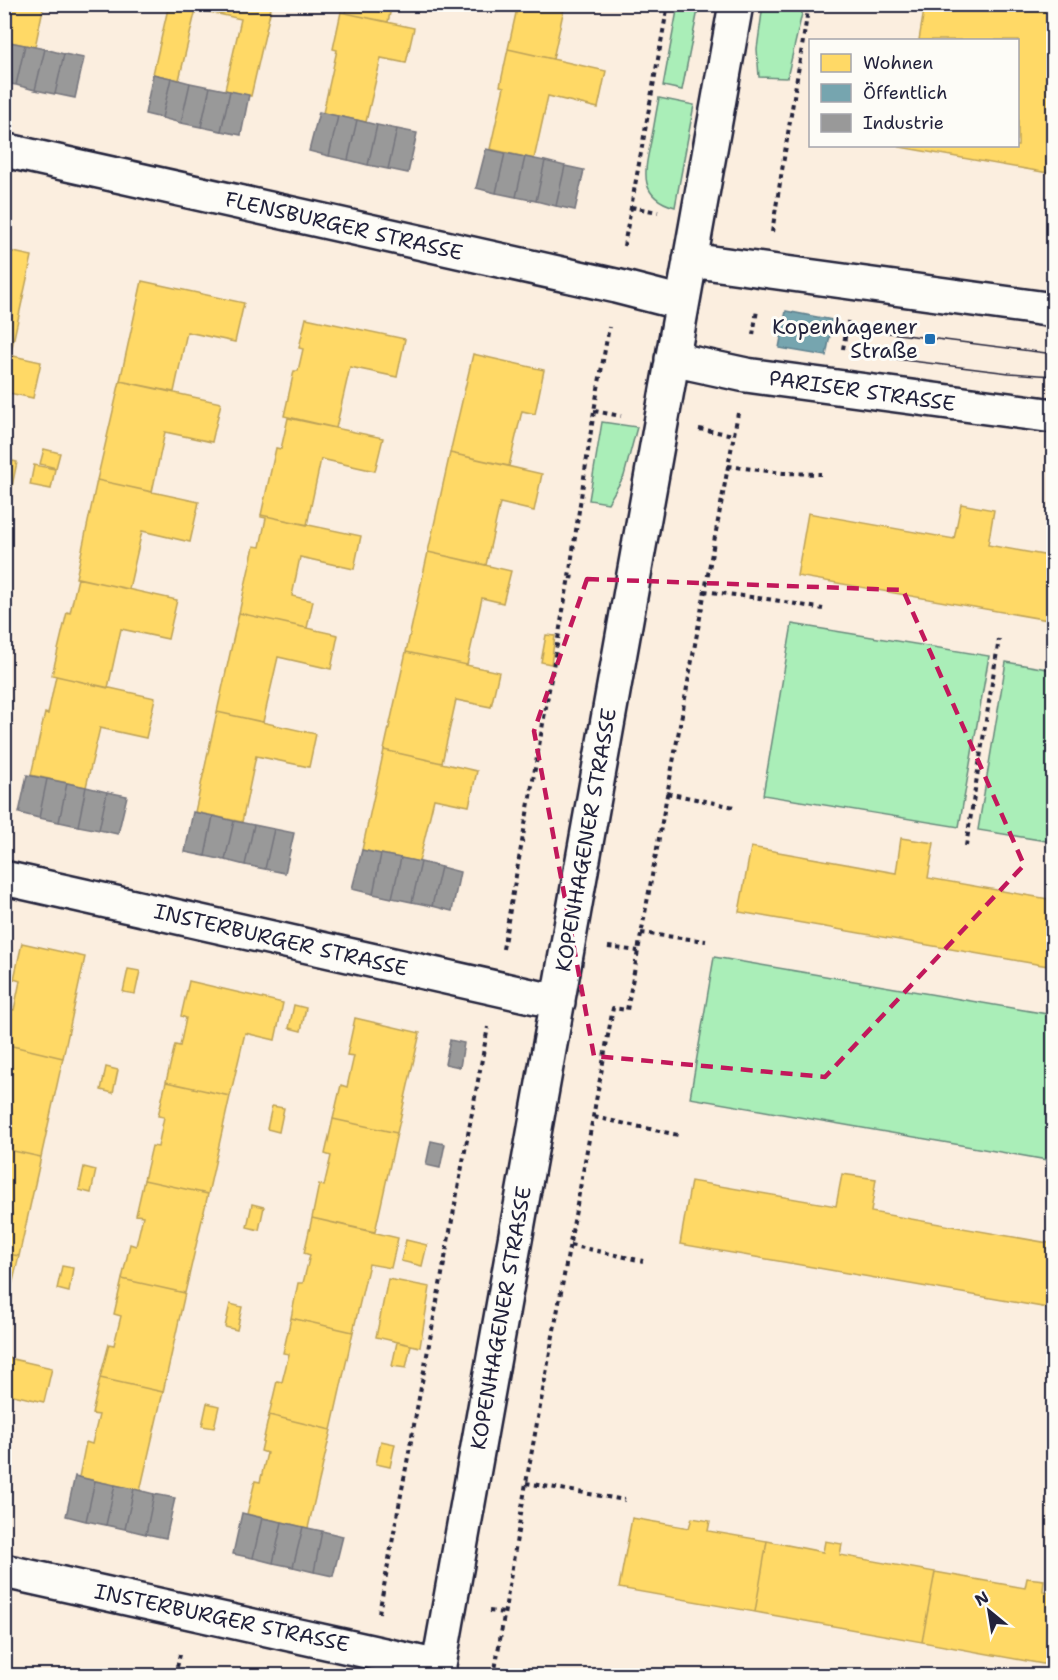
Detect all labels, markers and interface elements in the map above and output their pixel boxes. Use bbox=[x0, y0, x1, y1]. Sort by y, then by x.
legend bbox=[809, 39, 1019, 147]
text: Wohnen bbox=[863, 51, 933, 75]
text: Öffentlich bbox=[863, 81, 947, 105]
text: Industrie bbox=[863, 111, 944, 135]
street label: FLENSBURGER STRASSE bbox=[222, 185, 466, 267]
place label: Kopenhagener Straße bbox=[772, 313, 918, 365]
marker: Kopenhagener Straße bbox=[923, 332, 937, 346]
street label: PARISER STRASSE bbox=[767, 364, 957, 418]
street label: KOPENHAGENER STRASSE bbox=[549, 706, 623, 974]
street label: INSTERBURGER STRASSE bbox=[151, 897, 411, 983]
street label: KOPENHAGENER STRASSE bbox=[464, 1184, 538, 1452]
street label: INSTERBURGER STRASSE bbox=[92, 1577, 352, 1659]
north arrow bbox=[959, 1581, 1019, 1641]
text: N bbox=[971, 1586, 992, 1611]

